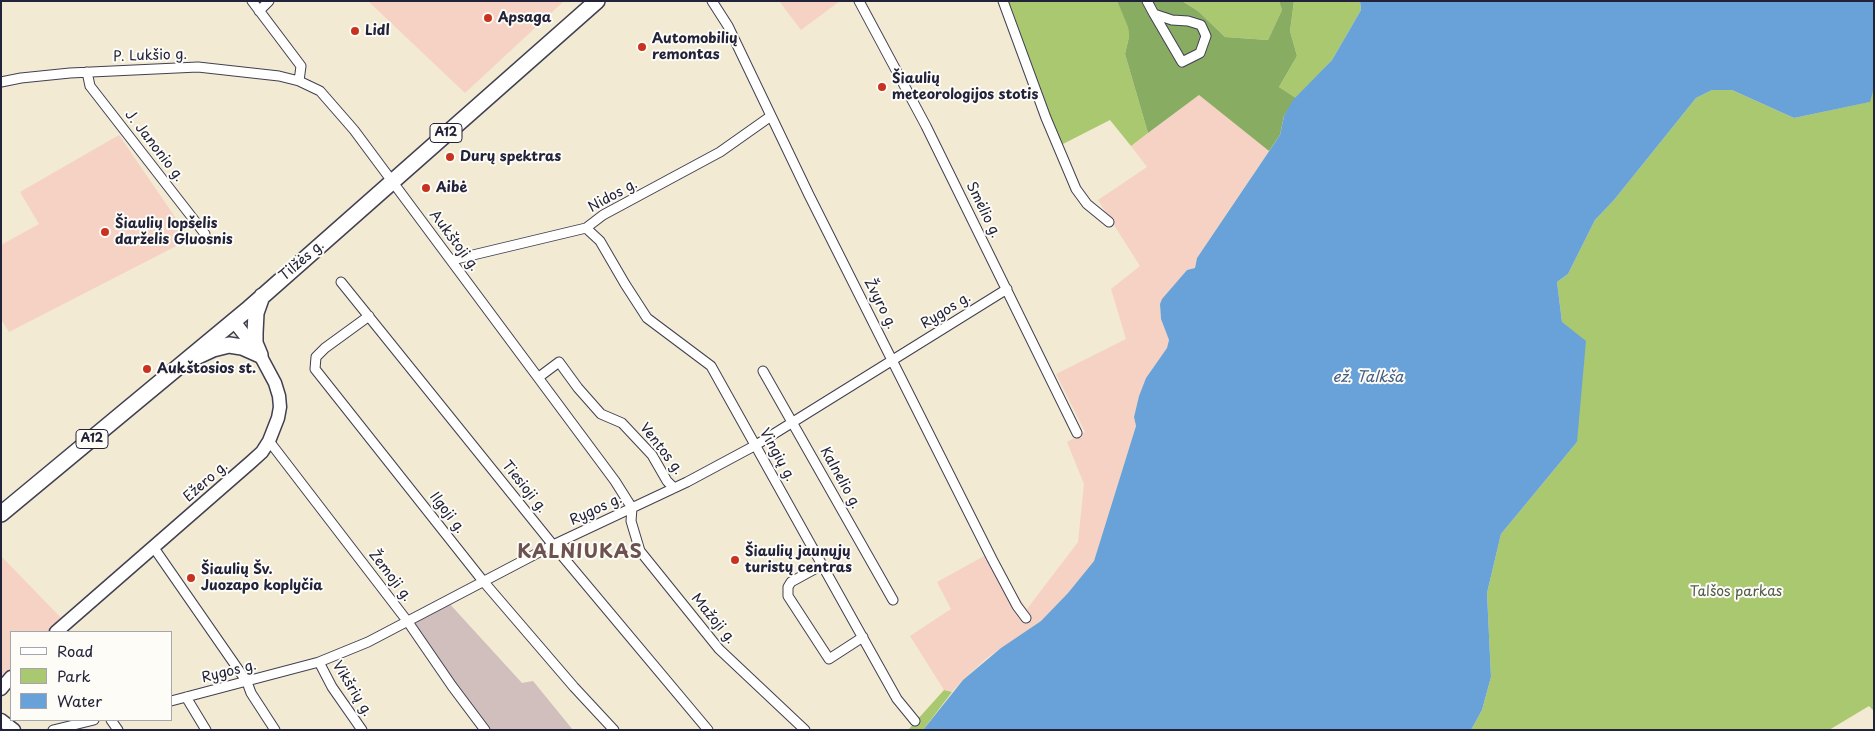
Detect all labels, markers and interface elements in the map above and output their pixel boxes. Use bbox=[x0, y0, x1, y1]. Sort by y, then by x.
place label: Apsaga bbox=[498, 10, 552, 26]
marker: Apsaga bbox=[482, 12, 494, 24]
place label: Lidl bbox=[365, 23, 390, 39]
marker: Lidl bbox=[349, 25, 361, 37]
place label: Automobilių remontas bbox=[652, 31, 738, 64]
marker: Automobilių remontas bbox=[636, 41, 648, 53]
street label: P. Lukšio g. bbox=[113, 46, 187, 66]
place label: Šiaulių meteorologijos stotis bbox=[892, 71, 1038, 104]
marker: Šiaulių meteorologijos stotis bbox=[876, 81, 888, 93]
street label: J. Janonio g. bbox=[121, 107, 187, 185]
road number: A12 bbox=[430, 124, 462, 142]
place label: Durų spektras bbox=[460, 149, 561, 165]
marker: Durų spektras bbox=[444, 151, 456, 163]
street label: Nidos g. bbox=[586, 176, 640, 216]
street label: Smėlio g. bbox=[962, 179, 1004, 241]
place label: Aibė bbox=[436, 180, 467, 196]
marker: Aibė bbox=[420, 182, 432, 194]
street label: Aukštoji g. bbox=[426, 207, 482, 275]
place label: Šiaulių lopšelis darželis Gluosnis bbox=[115, 216, 233, 248]
marker: Šiaulių lopšelis darželis Gluosnis bbox=[99, 226, 111, 238]
street label: Tilžės g. bbox=[276, 237, 328, 285]
street label: Žvyro g. bbox=[860, 276, 900, 332]
street label: Rygos g. bbox=[918, 289, 974, 333]
place label: Aukštosios st. bbox=[157, 361, 256, 377]
marker: Aukštosios st. bbox=[141, 363, 153, 375]
water label: ež. Talkša bbox=[1333, 369, 1403, 387]
street label: Ventos g. bbox=[636, 420, 686, 478]
street label: Vingių g. bbox=[756, 426, 798, 484]
road number: A12 bbox=[76, 429, 108, 448]
street label: Kalnelio g. bbox=[816, 444, 864, 512]
street label: Ežero g. bbox=[180, 458, 232, 506]
street label: Tiesioji g. bbox=[498, 458, 550, 516]
street label: Ilgoji g. bbox=[426, 489, 468, 537]
street label: Rygos g. bbox=[567, 491, 625, 529]
district label: KALNIUKAS bbox=[516, 542, 644, 564]
place label: Šiaulių jaunųjų turistų centras bbox=[745, 544, 852, 576]
street label: Žemoji g. bbox=[365, 547, 415, 605]
marker: Šiaulių jaunųjų turistų centras bbox=[729, 554, 741, 566]
place label: Šiaulių Šv. Juozapo koplyčia bbox=[201, 562, 323, 594]
marker: Šiaulių Šv. Juozapo koplyčia bbox=[185, 572, 197, 584]
park label: Talšos parkas bbox=[1690, 584, 1782, 600]
street label: Mažoji g. bbox=[687, 590, 739, 648]
legend bbox=[10, 631, 172, 721]
text: Road bbox=[57, 639, 93, 662]
street label: Rygos g. bbox=[200, 657, 258, 687]
street label: Vikšrių g. bbox=[328, 658, 376, 720]
text: Park bbox=[57, 664, 91, 687]
text: Water bbox=[57, 689, 102, 712]

